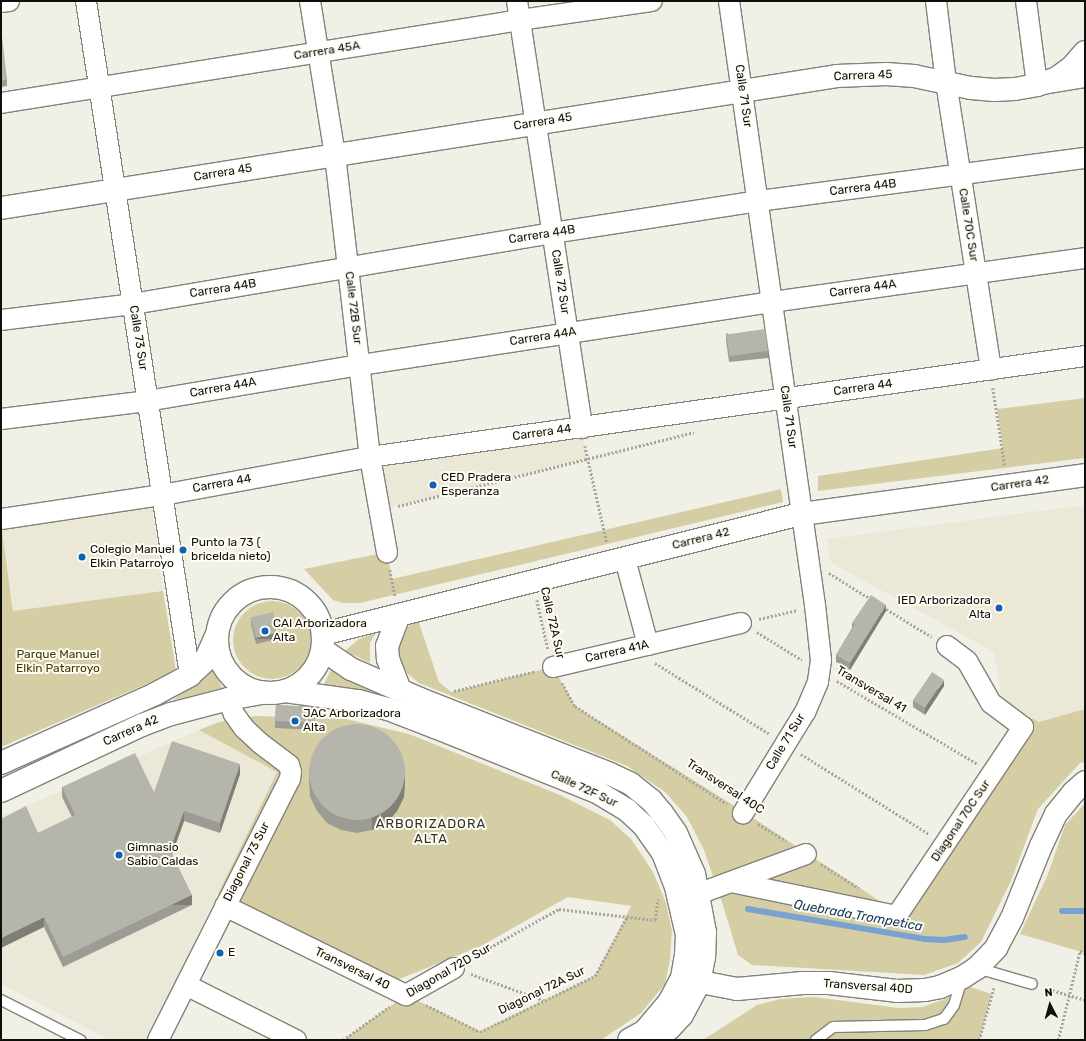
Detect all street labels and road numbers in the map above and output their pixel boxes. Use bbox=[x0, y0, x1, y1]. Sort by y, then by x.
street label: Carrera 45A bbox=[293, 39, 361, 63]
street label: Calle 71 Sur bbox=[731, 64, 755, 128]
street label: Carrera 45 bbox=[833, 68, 893, 84]
street label: Carrera 45 bbox=[513, 110, 573, 134]
street label: Carrera 45 bbox=[193, 161, 253, 185]
street label: Carrera 44B bbox=[829, 177, 897, 199]
street label: Calle 70C Sur bbox=[955, 187, 981, 263]
street label: Carrera 44B bbox=[508, 223, 576, 247]
street label: Calle 72 Sur bbox=[548, 249, 572, 315]
street label: Calle 72B Sur bbox=[341, 271, 365, 345]
street label: Carrera 44B bbox=[189, 277, 257, 301]
street label: Carrera 44A bbox=[829, 277, 897, 301]
street label: Calle 73 Sur bbox=[126, 304, 150, 372]
street label: Carrera 44A bbox=[509, 325, 577, 349]
street label: Carrera 44A bbox=[189, 375, 257, 401]
street label: Carrera 44 bbox=[833, 377, 893, 399]
street label: Calle 71 Sur bbox=[776, 385, 800, 449]
street label: Carrera 44 bbox=[512, 422, 572, 444]
street label: Carrera 44 bbox=[192, 472, 252, 496]
street label: Carrera 42 bbox=[990, 473, 1050, 495]
street label: Carrera 42 bbox=[671, 525, 731, 553]
street label: Calle 72A Sur bbox=[537, 586, 567, 660]
street label: Carrera 41A bbox=[584, 638, 650, 666]
street label: Transversal 41 bbox=[833, 664, 909, 716]
street label: Calle 71 Sur bbox=[763, 711, 809, 773]
street label: Carrera 42 bbox=[101, 712, 161, 750]
street label: Transversal 40C bbox=[684, 757, 766, 817]
street label: Calle 72F Sur bbox=[548, 767, 620, 811]
street label: Diagonal 70C Sur bbox=[928, 777, 994, 865]
street label: Diagonal 73 Sur bbox=[221, 820, 273, 904]
street label: Diagonal 72D Sur bbox=[404, 941, 494, 1001]
street label: Transversal 40 bbox=[312, 945, 392, 993]
street label: Diagonal 72A Sur bbox=[496, 964, 588, 1018]
street label: Transversal 40D bbox=[823, 977, 913, 997]

